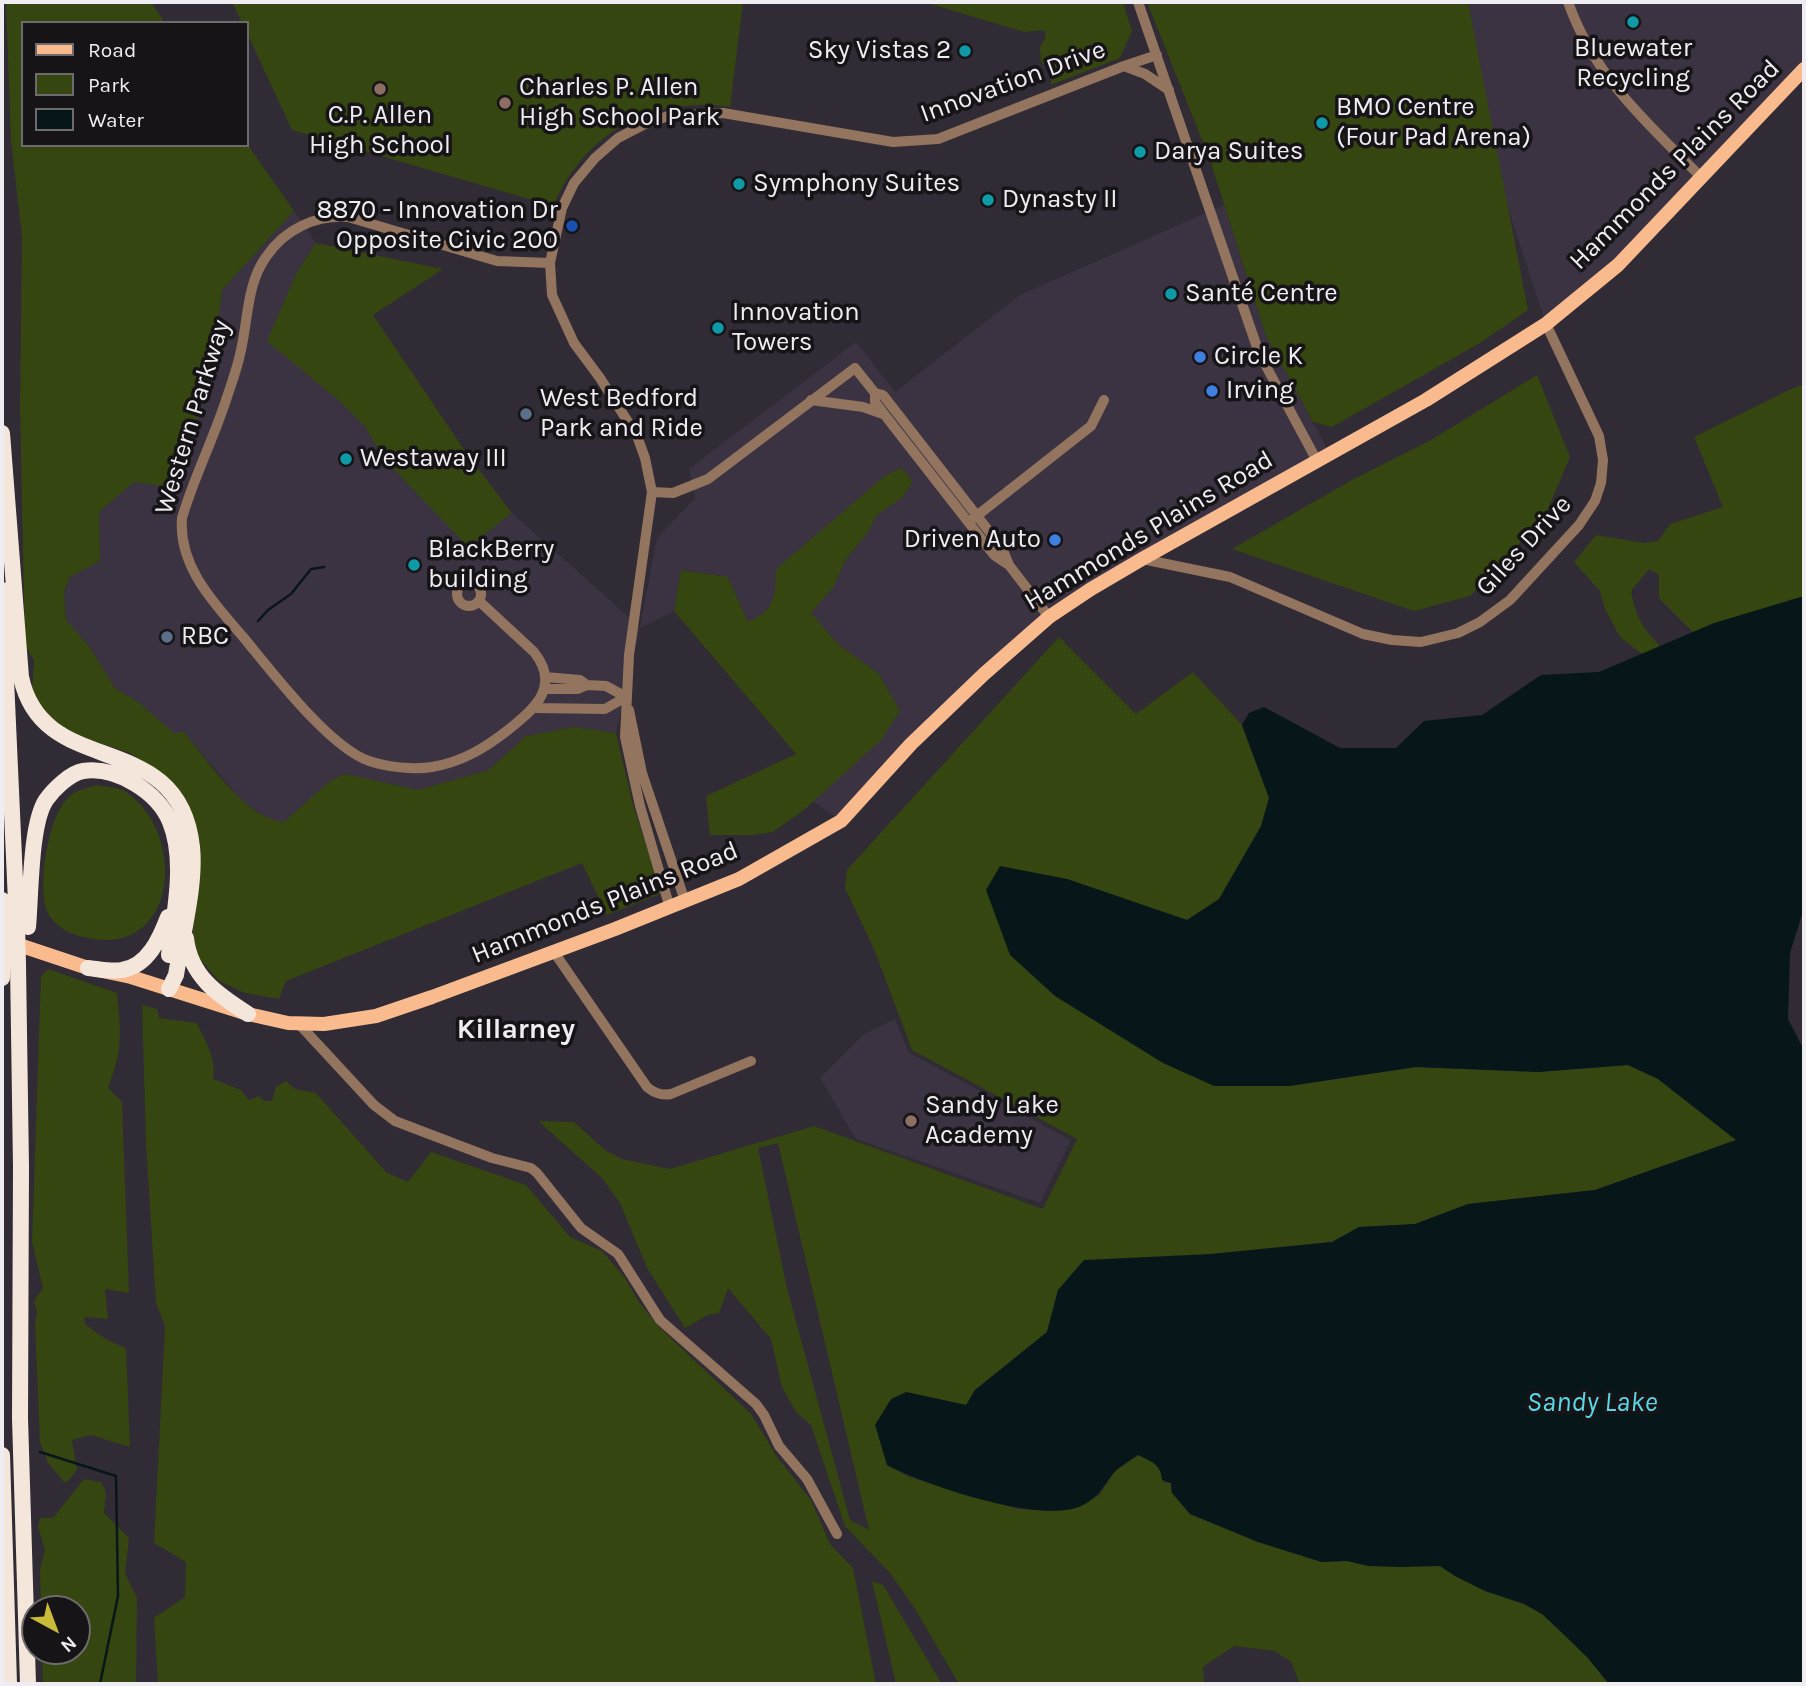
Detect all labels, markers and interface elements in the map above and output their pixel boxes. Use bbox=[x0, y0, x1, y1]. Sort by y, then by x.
marker: Bluewater Recycling bbox=[1625, 14, 1641, 30]
legend bbox=[21, 21, 248, 147]
place label: Bluewater Recycling bbox=[1574, 33, 1692, 94]
street label: Innovation Drive bbox=[916, 34, 1110, 130]
place label: Sky Vistas 2 bbox=[808, 35, 951, 67]
text: Road bbox=[88, 38, 136, 62]
marker: Sky Vistas 2 bbox=[957, 43, 973, 59]
street label: Hammonds Plains Road bbox=[1563, 53, 1787, 277]
place label: Charles P. Allen High School Park bbox=[519, 72, 720, 134]
text: Park bbox=[88, 73, 131, 97]
marker: C.P. Allen High School bbox=[372, 81, 388, 97]
place label: BMO Centre (Four Pad Arena) bbox=[1336, 92, 1531, 154]
marker: Charles P. Allen High School Park bbox=[497, 95, 513, 111]
place label: C.P. Allen High School bbox=[309, 100, 451, 162]
text: Water bbox=[88, 108, 144, 132]
marker: BMO Centre (Four Pad Arena) bbox=[1314, 115, 1330, 131]
place label: Darya Suites bbox=[1154, 136, 1303, 168]
marker: Darya Suites bbox=[1132, 144, 1148, 160]
place label: Symphony Suites bbox=[753, 168, 960, 200]
marker: Symphony Suites bbox=[731, 176, 747, 192]
place label: Dynasty II bbox=[1002, 184, 1118, 216]
marker: Dynasty II bbox=[980, 192, 996, 208]
place label: 8870 - Innovation Dr Opposite Civic 200 bbox=[317, 195, 558, 256]
marker: 8870 - Innovation Dr Opposite Civic 200 bbox=[564, 218, 580, 234]
place label: Santé Centre bbox=[1185, 278, 1338, 310]
marker: Santé Centre bbox=[1163, 286, 1179, 302]
place label: Innovation Towers bbox=[732, 297, 860, 358]
street label: Western Parkway bbox=[149, 316, 237, 518]
marker: Innovation Towers bbox=[710, 320, 726, 336]
place label: Circle K bbox=[1214, 341, 1303, 373]
marker: Circle K bbox=[1192, 349, 1208, 365]
place label: Irving bbox=[1226, 375, 1294, 407]
place label: West Bedford Park and Ride bbox=[540, 383, 703, 444]
marker: Irving bbox=[1204, 383, 1220, 399]
marker: West Bedford Park and Ride bbox=[518, 406, 534, 422]
place label: Westaway III bbox=[360, 443, 507, 475]
street label: Hammonds Plains Road bbox=[1019, 444, 1279, 618]
marker: Westaway III bbox=[338, 451, 354, 467]
street label: Giles Drive bbox=[1470, 489, 1578, 603]
place label: Driven Auto bbox=[904, 524, 1041, 556]
marker: Driven Auto bbox=[1047, 532, 1063, 548]
place label: BlackBerry building bbox=[428, 534, 554, 596]
marker: BlackBerry building bbox=[406, 557, 422, 573]
place label: RBC bbox=[181, 621, 229, 653]
marker: RBC bbox=[159, 629, 175, 645]
street label: Hammonds Plains Road bbox=[467, 835, 743, 971]
district label: Killarney bbox=[457, 1013, 575, 1047]
place label: Sandy Lake Academy bbox=[925, 1090, 1059, 1152]
marker: Sandy Lake Academy bbox=[903, 1113, 919, 1129]
water label: Sandy Lake bbox=[1527, 1386, 1657, 1420]
north arrow bbox=[21, 1595, 91, 1665]
text: N bbox=[56, 1632, 81, 1657]

